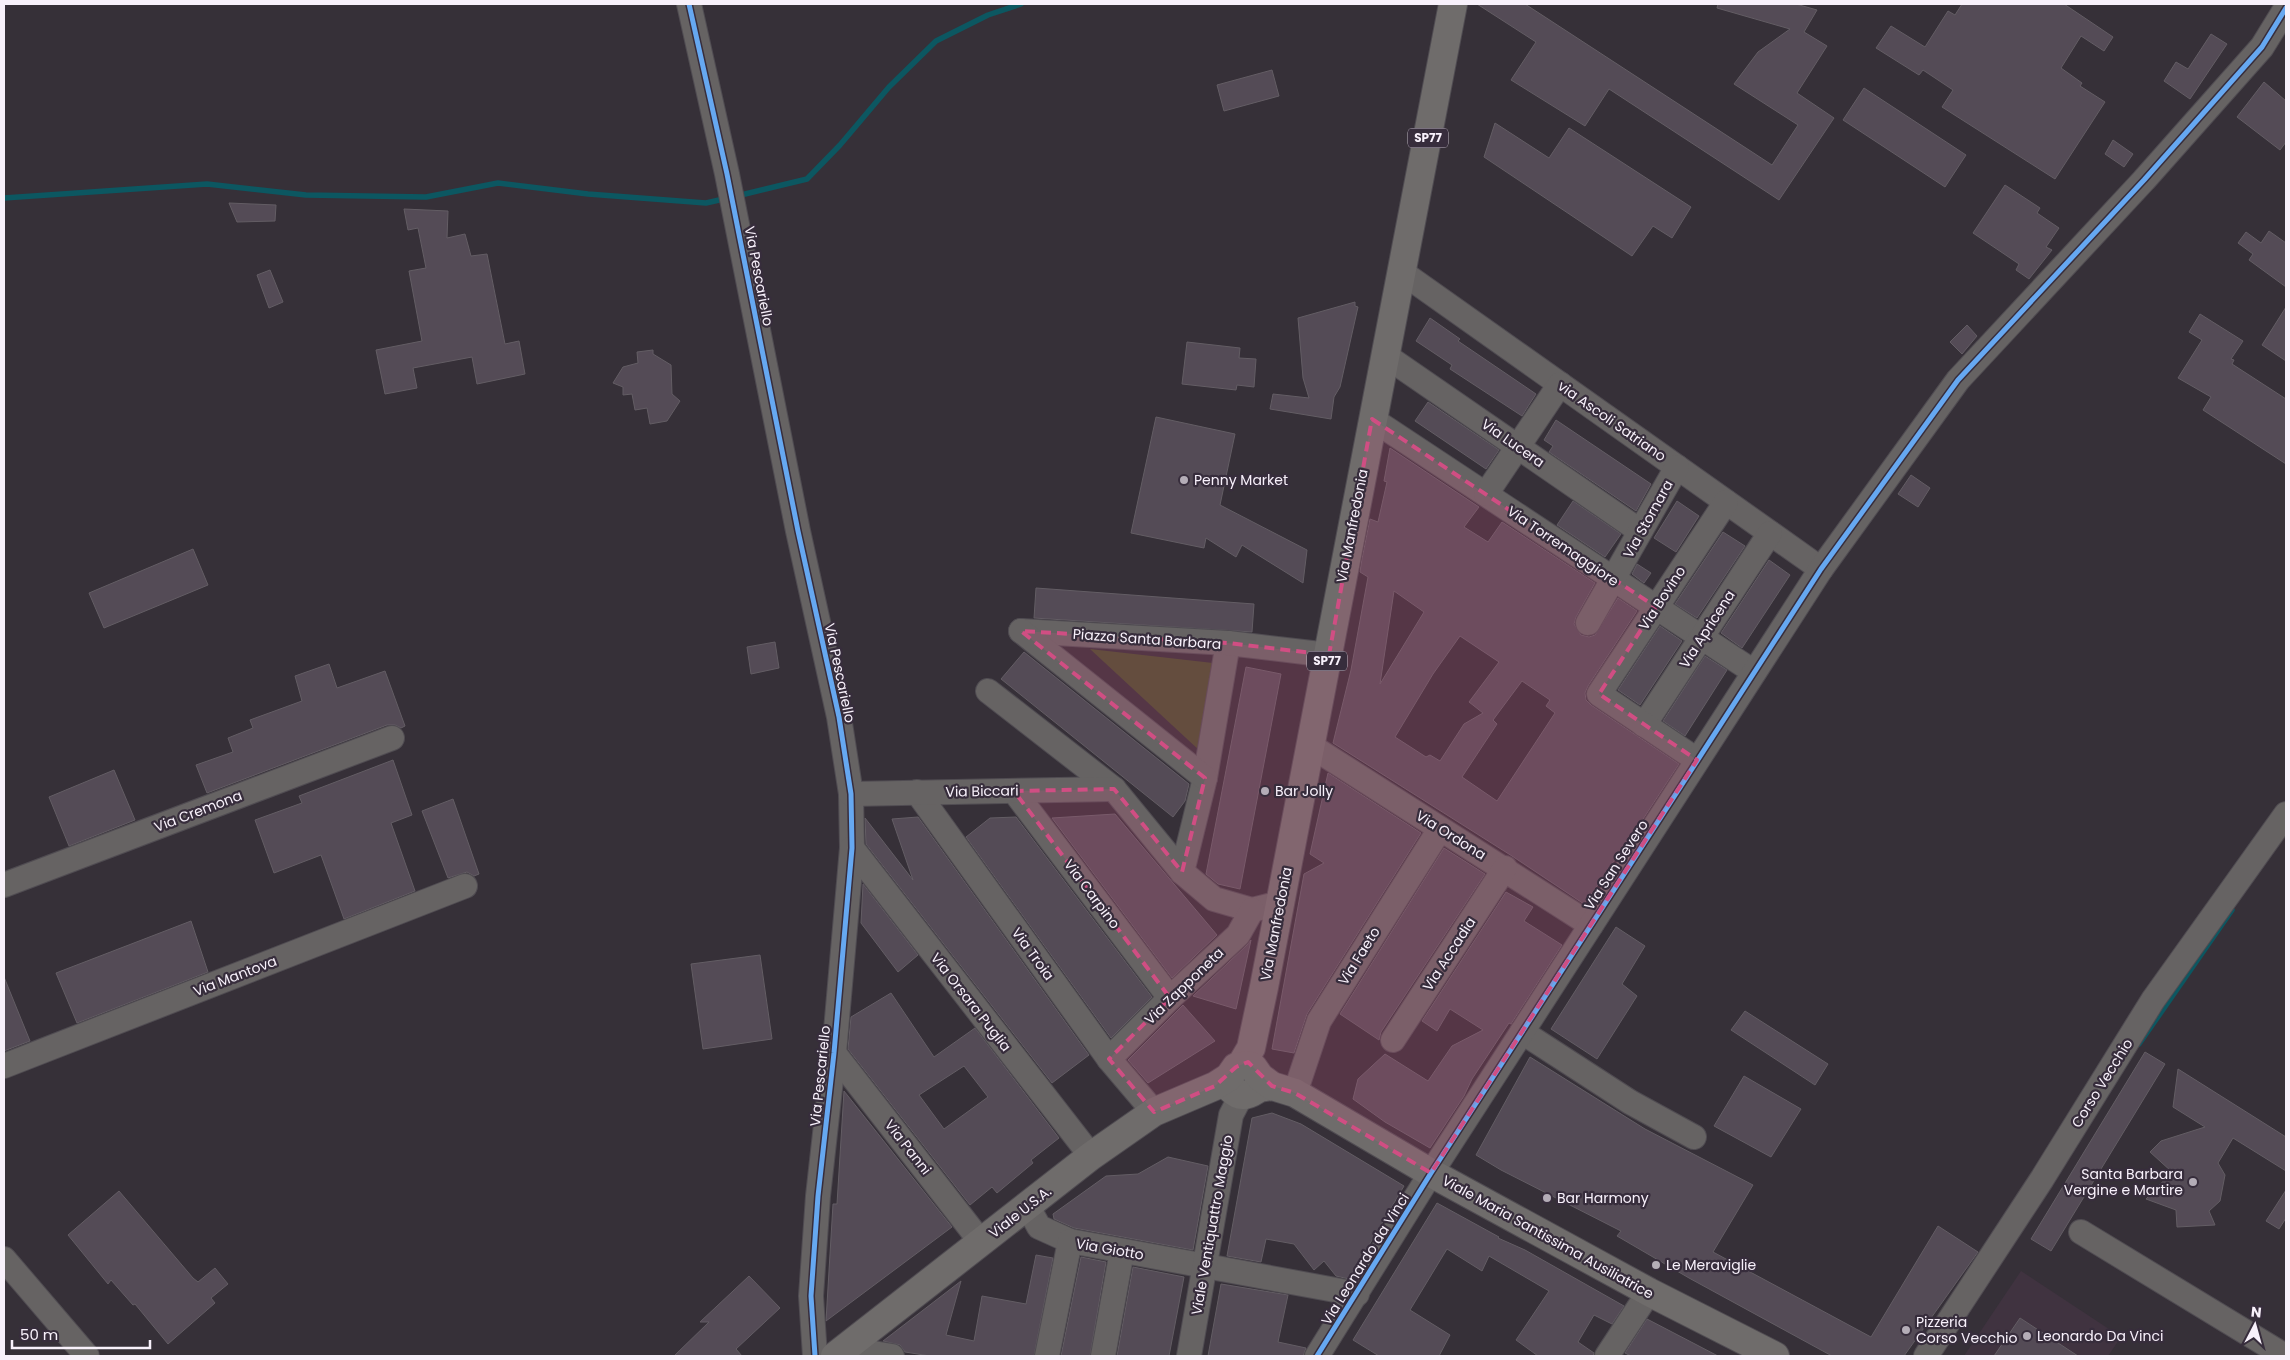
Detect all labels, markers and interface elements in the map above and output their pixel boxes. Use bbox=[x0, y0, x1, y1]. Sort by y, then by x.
road number: SP77 bbox=[1408, 128, 1448, 148]
street label: Via Pescariello bbox=[740, 224, 778, 328]
street label: via Ascoli Satriano bbox=[1554, 376, 1670, 466]
street label: Via Lucera bbox=[1477, 414, 1549, 472]
street label: Via Manfredonia bbox=[1331, 467, 1373, 585]
place label: Penny Market bbox=[1194, 470, 1288, 490]
marker: Penny Market bbox=[1178, 474, 1190, 486]
street label: Via Stornara bbox=[1618, 476, 1678, 562]
street label: Via Torremaggiore bbox=[1503, 501, 1623, 591]
street label: Via Bovino bbox=[1634, 562, 1690, 634]
street label: Via Apricena bbox=[1674, 586, 1740, 672]
street label: Via Pescariello bbox=[820, 621, 860, 725]
street label: Piazza Santa Barbara bbox=[1072, 624, 1222, 654]
road number: SP77 bbox=[1307, 651, 1347, 670]
street label: Via Biccari bbox=[945, 780, 1019, 802]
place label: Bar Jolly bbox=[1275, 781, 1333, 801]
street label: Via Cremona bbox=[151, 785, 245, 837]
marker: Bar Jolly bbox=[1259, 785, 1271, 797]
street label: Via Ordona bbox=[1412, 806, 1490, 864]
street label: Via San Severo bbox=[1579, 816, 1653, 914]
street label: Via Carpino bbox=[1059, 855, 1125, 933]
street label: Via Manfredonia bbox=[1255, 865, 1297, 983]
street label: Via Accadia bbox=[1418, 913, 1480, 995]
street label: Via Faeto bbox=[1333, 923, 1385, 989]
street label: Via Troia bbox=[1007, 924, 1059, 984]
street label: Via Zapponeta bbox=[1140, 943, 1228, 1029]
street label: Via Orsara Puglia bbox=[926, 948, 1016, 1056]
street label: Via Mantova bbox=[190, 951, 280, 1001]
street label: Via Pescariello bbox=[805, 1025, 835, 1127]
street label: Corso Vecchio bbox=[2067, 1035, 2137, 1131]
street label: Via Panni bbox=[880, 1115, 936, 1179]
street label: Viale Ventiquattro Maggio bbox=[1186, 1133, 1238, 1317]
place label: Santa Barbara Vergine e Martire bbox=[2064, 1164, 2183, 1200]
street label: Viale Maria Santissima Ausiliatrice bbox=[1439, 1170, 1658, 1304]
marker: Santa Barbara Vergine e Martire bbox=[2187, 1176, 2199, 1188]
street label: Viale U.S.A. bbox=[985, 1181, 1055, 1243]
place label: Bar Harmony bbox=[1557, 1188, 1649, 1208]
street label: Via Leonardo da Vinci bbox=[1316, 1189, 1414, 1329]
marker: Bar Harmony bbox=[1541, 1192, 1553, 1204]
street label: Via Giotto bbox=[1075, 1233, 1146, 1265]
place label: Le Meraviglie bbox=[1666, 1255, 1757, 1275]
marker: Le Meraviglie bbox=[1650, 1259, 1662, 1271]
north arrow bbox=[2230, 1300, 2280, 1350]
text: N bbox=[2250, 1302, 2263, 1323]
place label: Pizzeria Corso Vecchio bbox=[1916, 1312, 2018, 1348]
scale bar bbox=[12, 1318, 150, 1350]
text: 50 m bbox=[20, 1324, 58, 1345]
marker: Pizzeria Corso Vecchio bbox=[1900, 1324, 1912, 1336]
place label: Leonardo Da Vinci bbox=[2037, 1326, 2163, 1346]
marker: Leonardo Da Vinci bbox=[2021, 1330, 2033, 1342]

